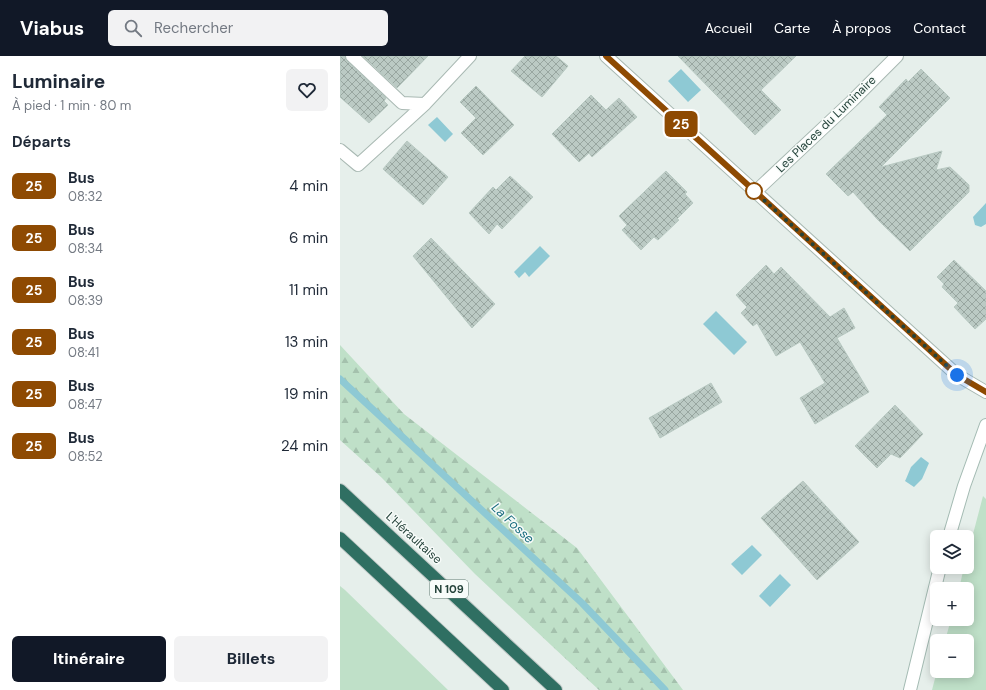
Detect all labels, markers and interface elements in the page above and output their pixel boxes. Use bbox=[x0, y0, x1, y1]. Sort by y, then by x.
search box bbox=[108, 10, 388, 46]
text: Viabus bbox=[20, 16, 84, 41]
icon: search bbox=[122, 17, 144, 39]
text: Rechercher bbox=[154, 18, 233, 38]
text: Accueil bbox=[705, 19, 752, 37]
text: Carte bbox=[774, 19, 810, 37]
text: À propos bbox=[832, 19, 891, 37]
text: Contact bbox=[913, 19, 966, 37]
text: Luminaire bbox=[12, 69, 105, 94]
button: heart bbox=[286, 69, 328, 111]
street label: Les Places du Luminaire bbox=[773, 72, 879, 176]
text: À pied · 1 min · 80 m bbox=[12, 97, 131, 114]
line badge: 25 bbox=[663, 111, 699, 137]
text: 25 bbox=[673, 115, 689, 133]
text: Départs bbox=[12, 132, 71, 152]
text: Bus bbox=[68, 168, 95, 188]
text: 4 min bbox=[289, 176, 328, 196]
text: 25 bbox=[26, 177, 42, 195]
unlabelled marker bbox=[745, 182, 763, 200]
text: 08:32 bbox=[68, 188, 103, 205]
text: Bus bbox=[68, 220, 95, 240]
text: 6 min bbox=[289, 228, 328, 248]
text: 25 bbox=[26, 229, 42, 247]
text: 08:34 bbox=[68, 240, 103, 257]
text: Bus bbox=[68, 272, 95, 292]
text: 11 min bbox=[289, 280, 328, 300]
text: 25 bbox=[26, 281, 42, 299]
text: 08:39 bbox=[68, 292, 103, 309]
text: Bus bbox=[68, 324, 95, 344]
text: 13 min bbox=[285, 332, 328, 352]
text: 25 bbox=[26, 333, 42, 351]
text: 08:41 bbox=[68, 344, 99, 361]
your location bbox=[947, 365, 967, 385]
text: Bus bbox=[68, 376, 95, 396]
text: 19 min bbox=[284, 384, 328, 404]
text: 25 bbox=[26, 385, 42, 403]
text: 08:47 bbox=[68, 396, 102, 413]
text: Bus bbox=[68, 428, 95, 448]
text: 24 min bbox=[281, 436, 328, 456]
text: 25 bbox=[26, 437, 42, 455]
text: 08:52 bbox=[68, 448, 103, 465]
water label: La Fosse bbox=[488, 499, 538, 547]
street label: L'Héraultaise bbox=[383, 509, 445, 567]
map controls bbox=[930, 530, 974, 678]
button: layers bbox=[930, 530, 974, 574]
road number: N 109 bbox=[430, 580, 468, 598]
button: + bbox=[930, 582, 974, 626]
button: − bbox=[930, 634, 974, 678]
button: Itinéraire bbox=[12, 636, 166, 682]
button: Billets bbox=[174, 636, 328, 682]

